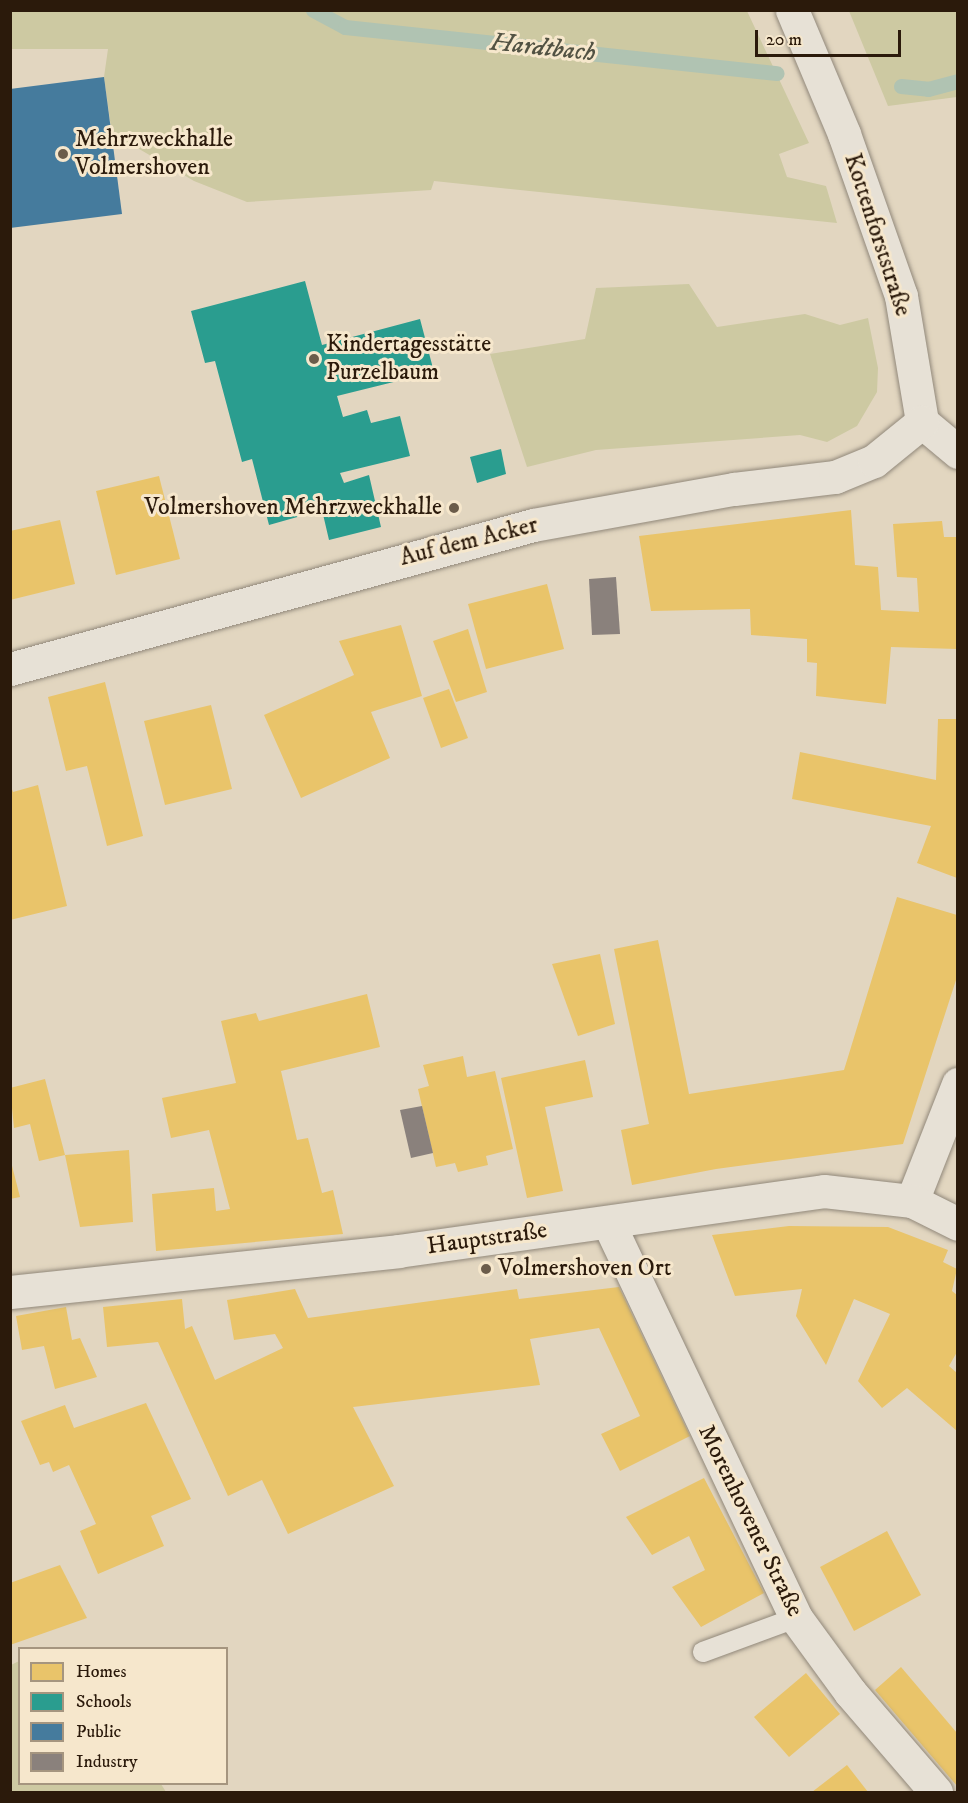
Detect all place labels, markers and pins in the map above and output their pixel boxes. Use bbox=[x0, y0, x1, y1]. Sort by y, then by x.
place label: Mehrzweckhalle Volmershoven bbox=[75, 126, 233, 182]
marker: Mehrzweckhalle Volmershoven bbox=[56, 147, 70, 161]
place label: Kindertagesstätte Purzelbaum bbox=[326, 331, 491, 387]
marker: Kindertagesstätte Purzelbaum bbox=[307, 352, 321, 366]
place label: Volmershoven Mehrzweckhalle bbox=[144, 494, 442, 522]
marker: Volmershoven Mehrzweckhalle bbox=[447, 501, 461, 515]
place label: Volmershoven Ort bbox=[498, 1255, 671, 1283]
marker: Volmershoven Ort bbox=[479, 1262, 493, 1276]

